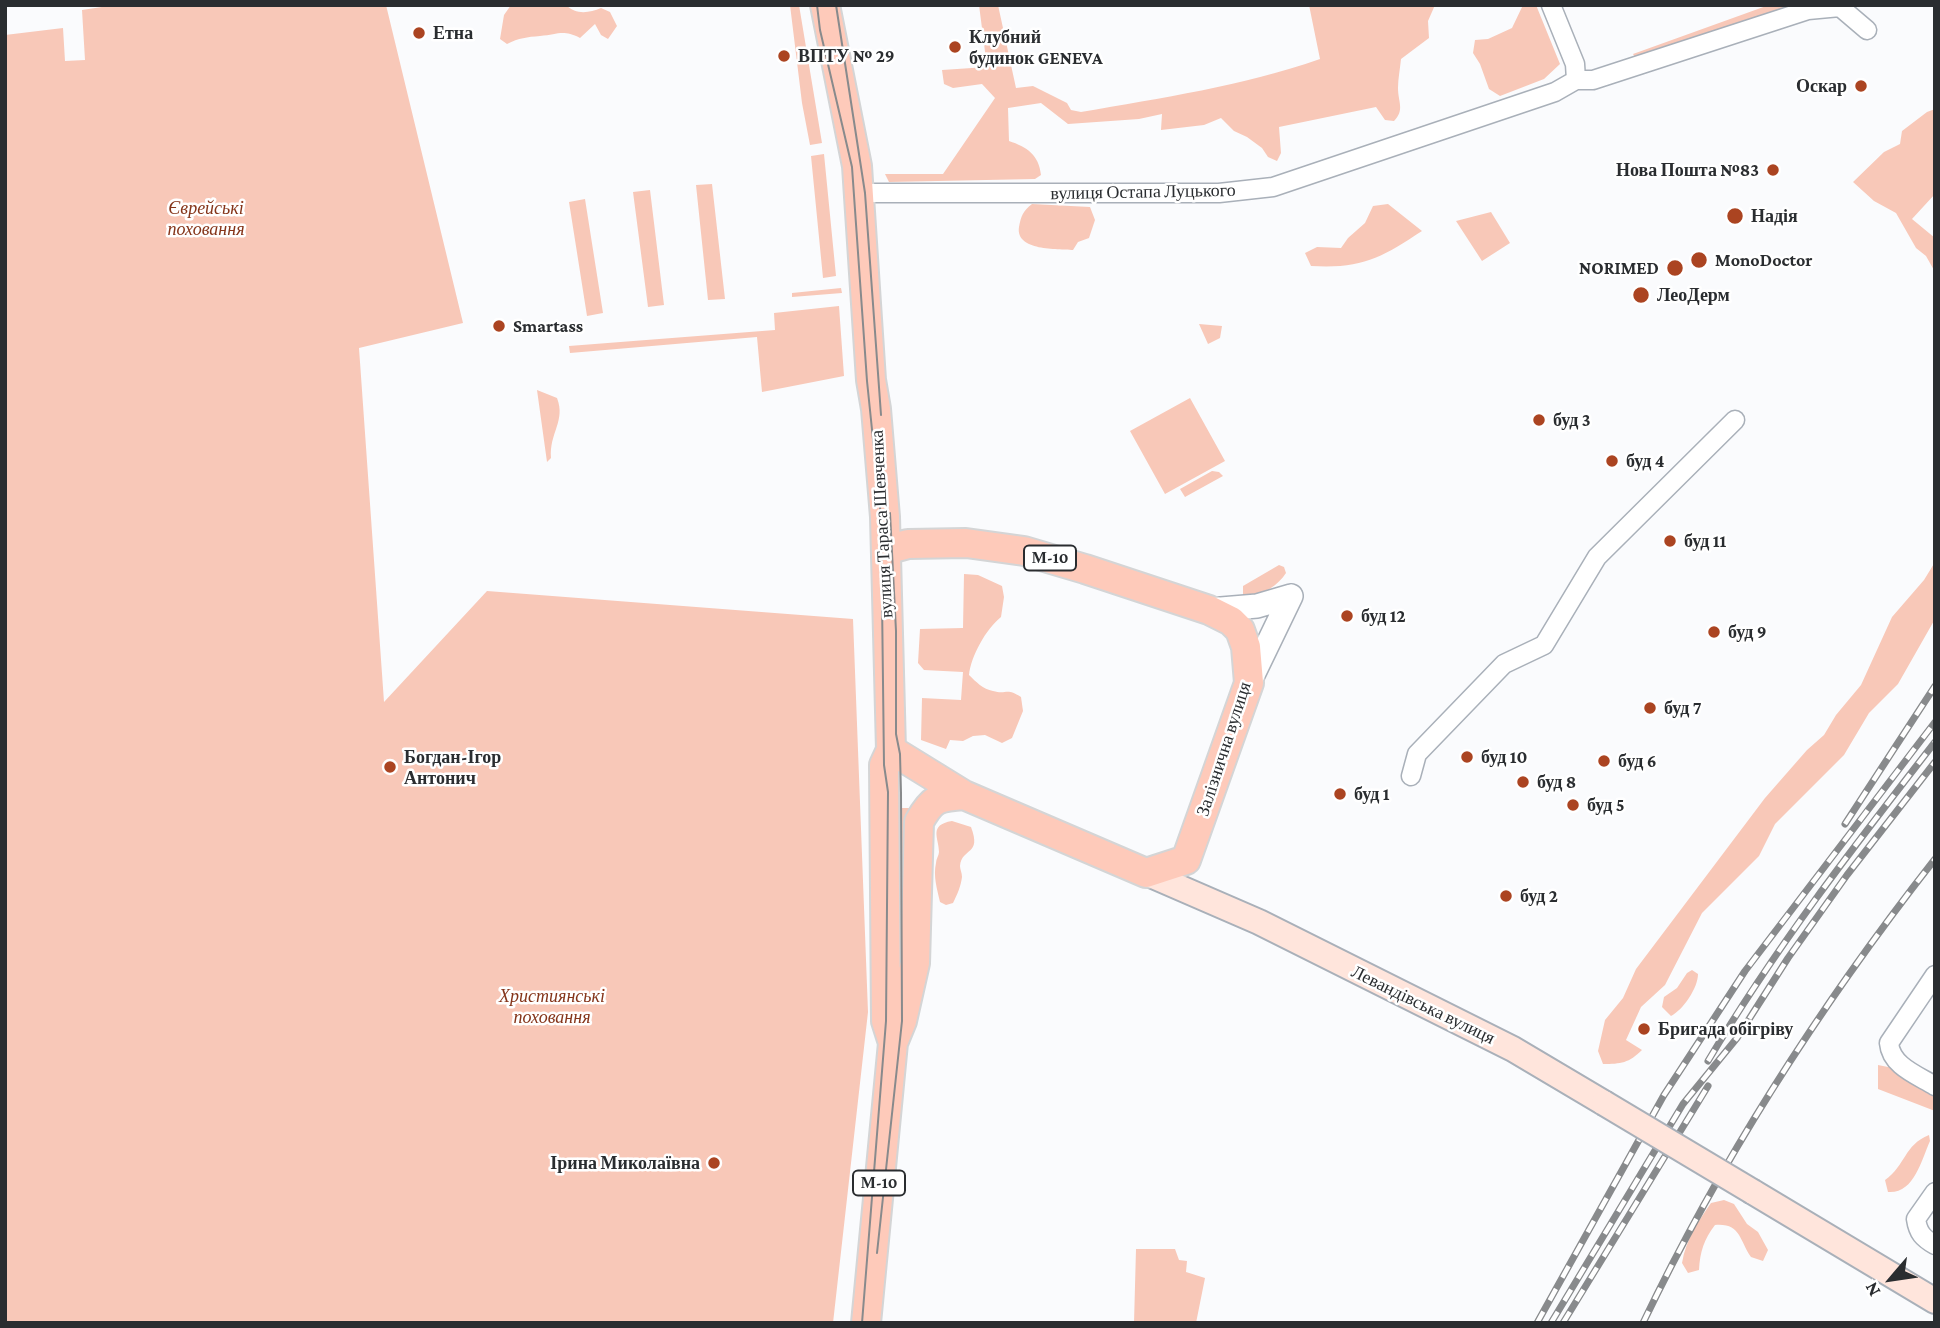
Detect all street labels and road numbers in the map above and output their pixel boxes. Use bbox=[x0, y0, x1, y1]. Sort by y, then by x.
street label: вулиця Остапа Луцького bbox=[1050, 180, 1236, 204]
street label: вулиця Тараса Шевченка bbox=[866, 429, 898, 619]
road number: М-10 bbox=[1024, 545, 1076, 570]
street label: Залізнична вулиця bbox=[1192, 679, 1256, 819]
street label: Левандівська вулиця bbox=[1348, 961, 1498, 1049]
road number: М-10 bbox=[853, 1170, 905, 1196]

